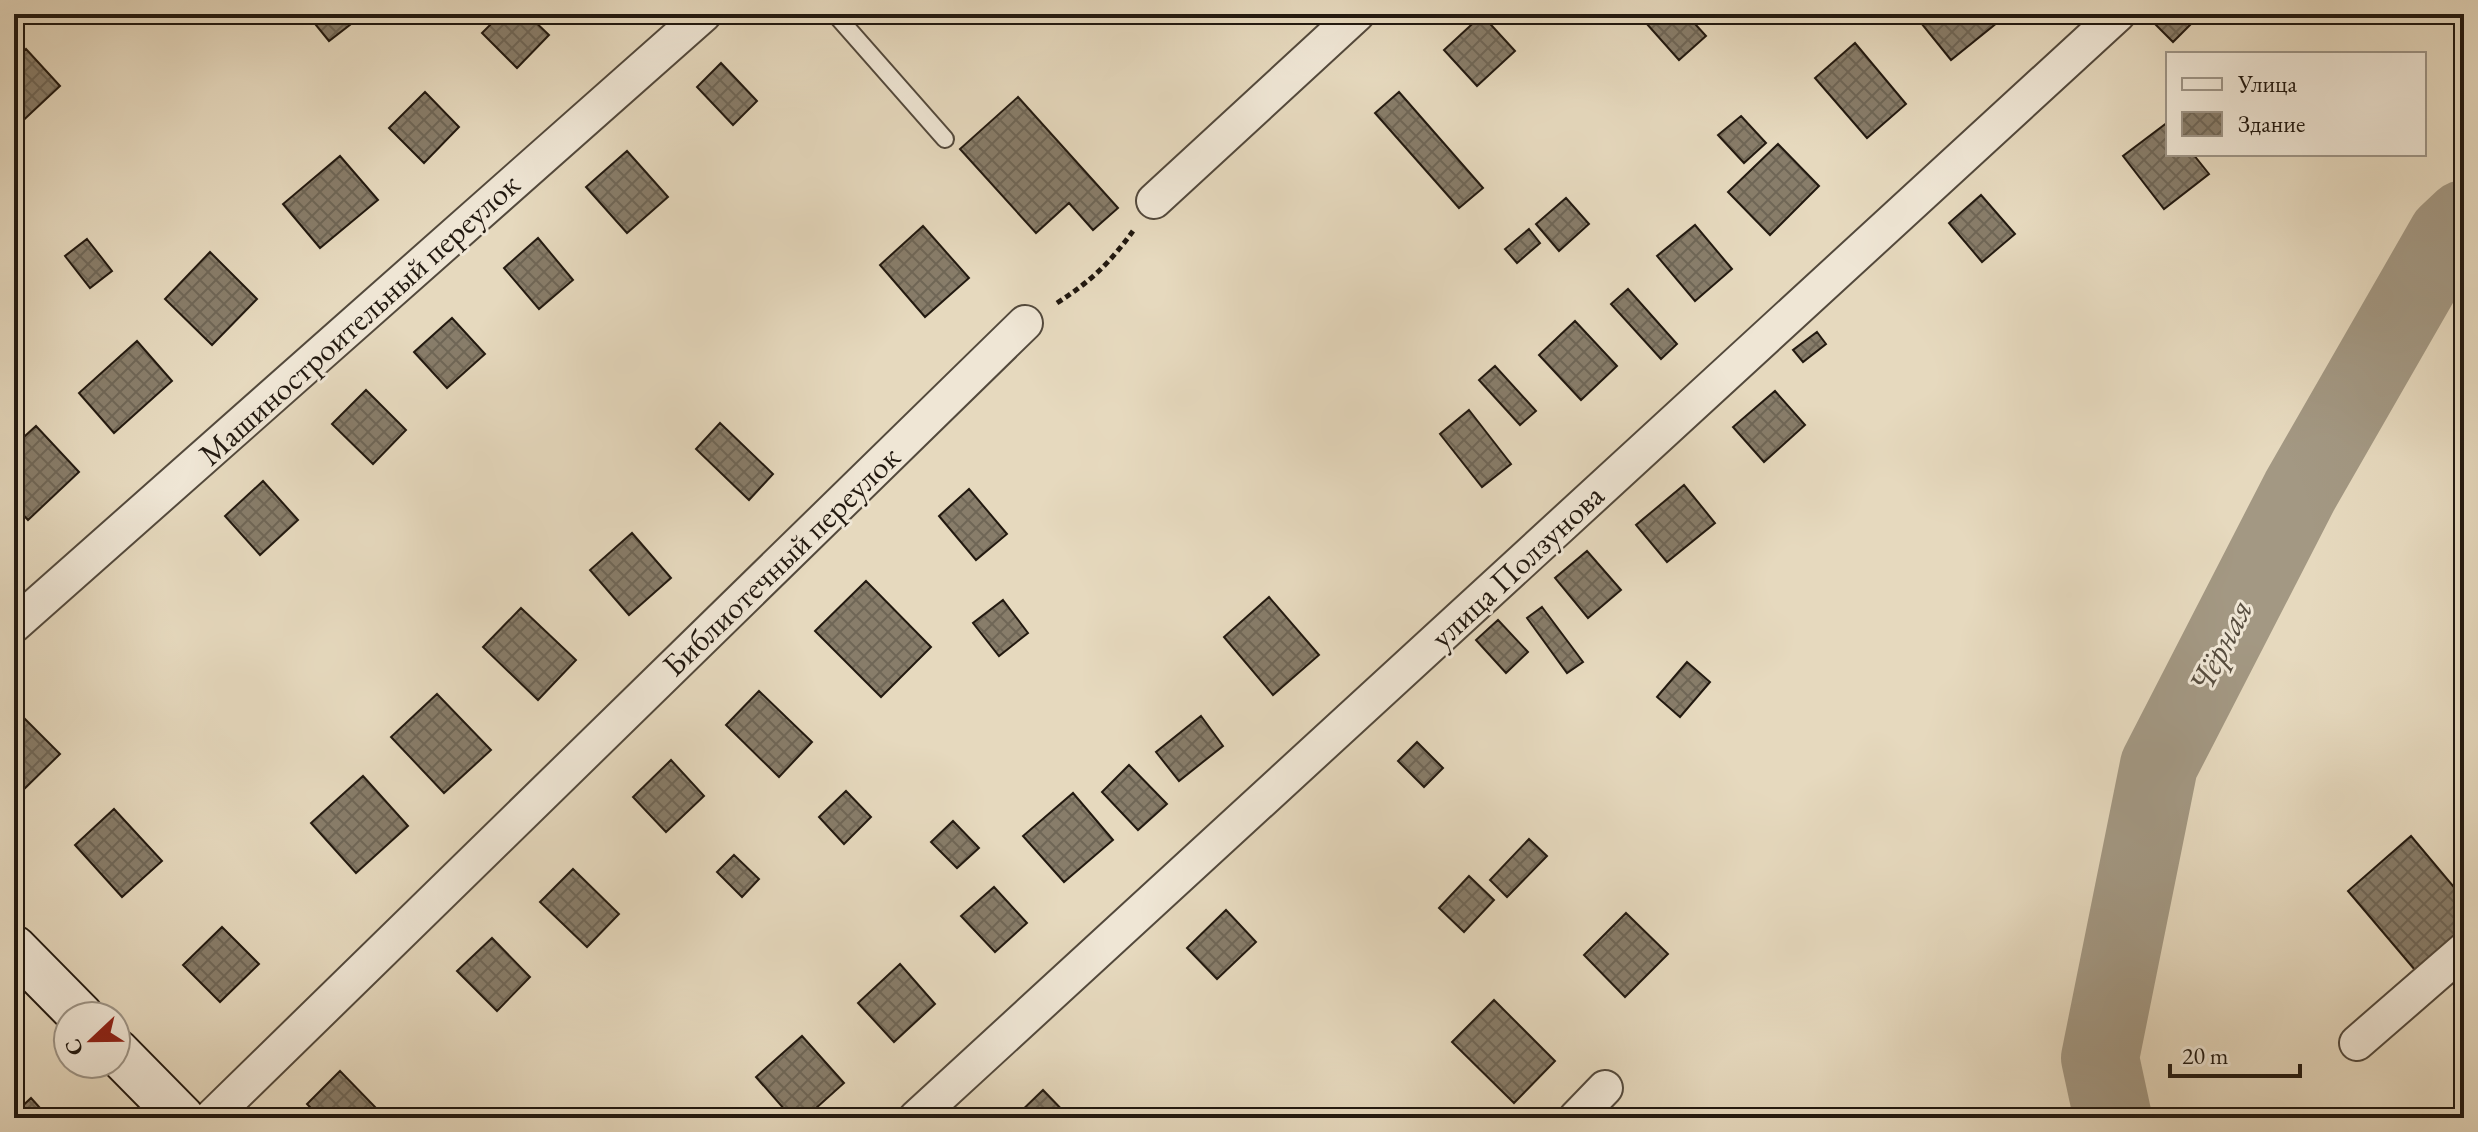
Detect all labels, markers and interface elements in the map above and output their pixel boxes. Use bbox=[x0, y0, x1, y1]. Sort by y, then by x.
legend bbox=[2166, 52, 2426, 156]
text: Улица bbox=[2237, 68, 2297, 99]
text: Здание bbox=[2238, 108, 2305, 139]
street label: Машиностроительный переулок bbox=[189, 163, 529, 475]
street label: Библиотечный переулок bbox=[653, 436, 909, 686]
street label: улица Ползунова bbox=[1421, 475, 1613, 657]
water label: Чёрная bbox=[2178, 591, 2262, 701]
north arrow bbox=[52, 1000, 132, 1080]
scale bar bbox=[2170, 1028, 2300, 1078]
text: С bbox=[58, 1035, 90, 1060]
text: 20 m bbox=[2182, 1040, 2229, 1071]

